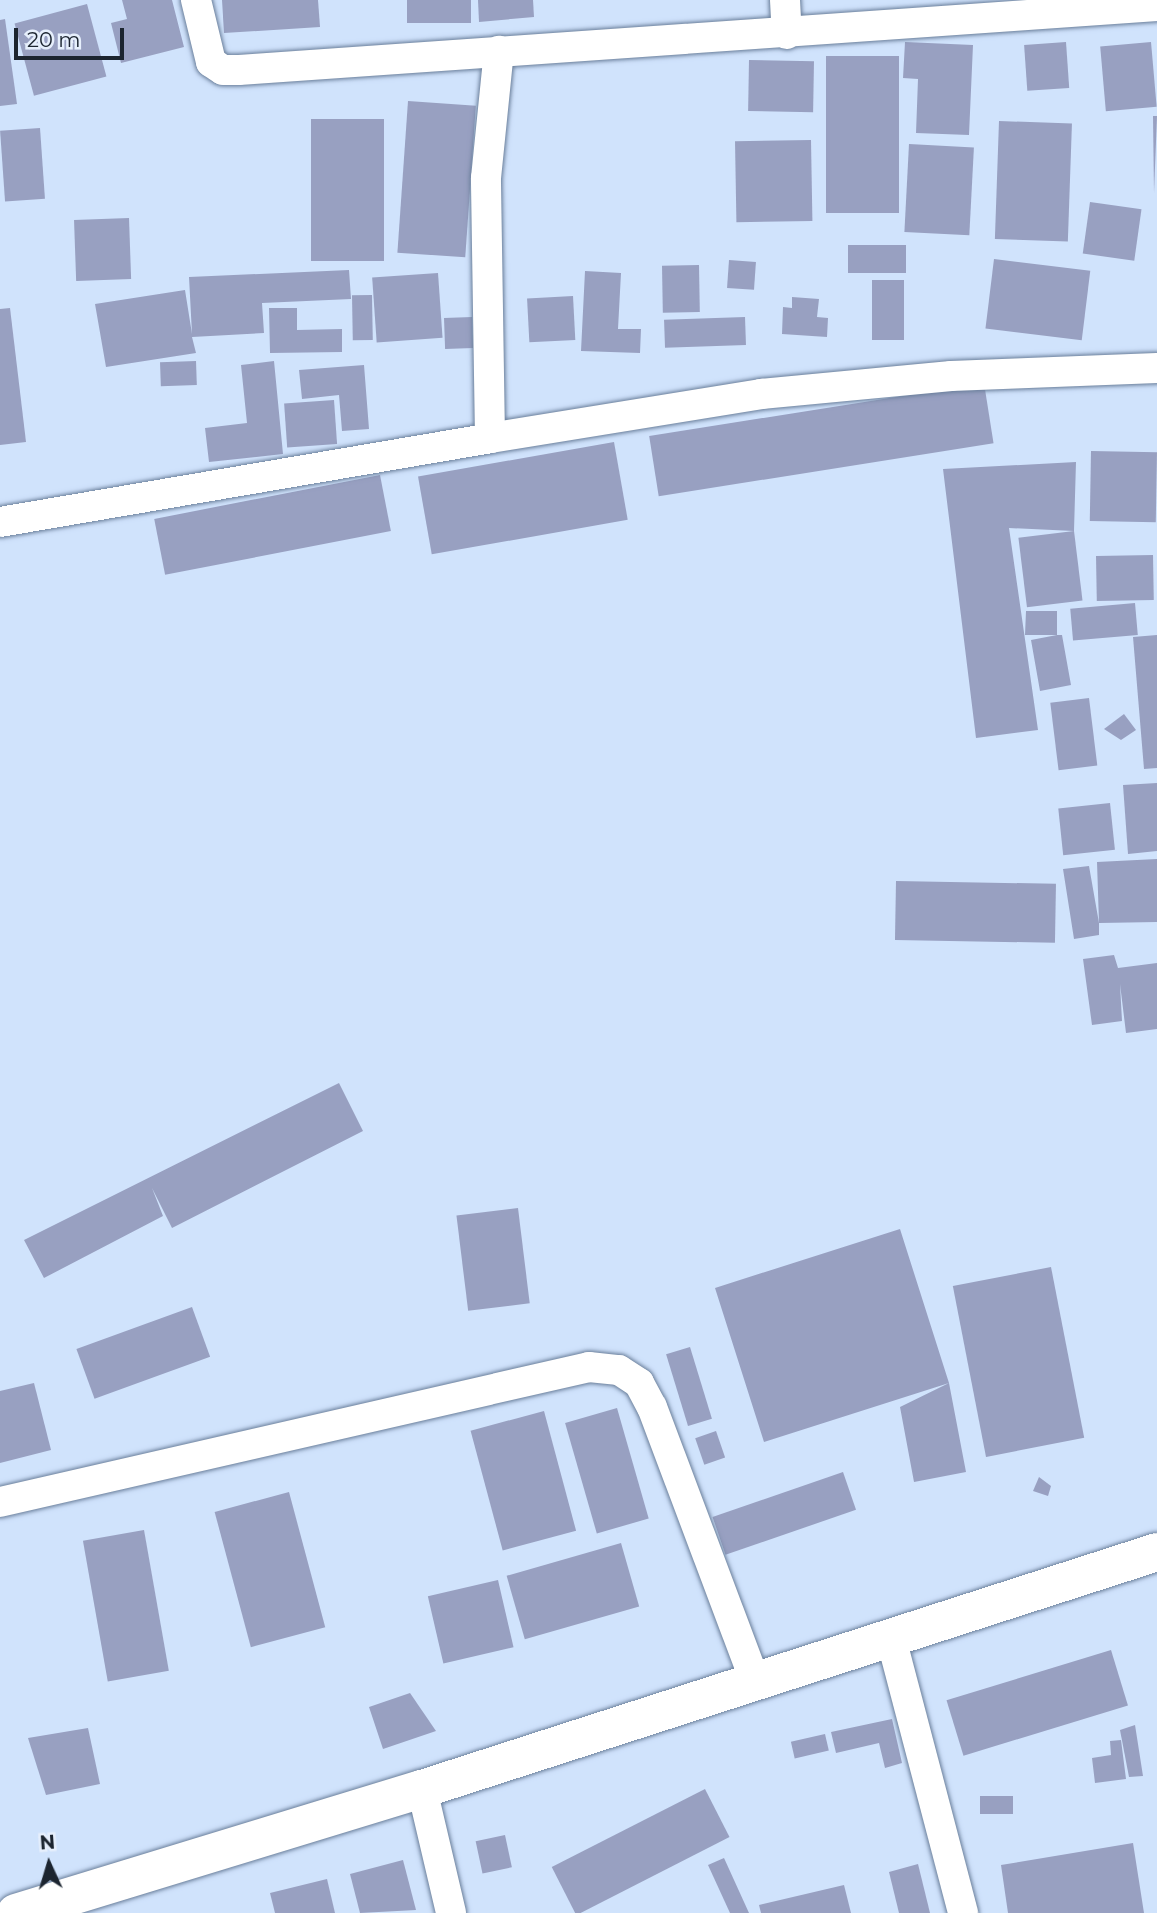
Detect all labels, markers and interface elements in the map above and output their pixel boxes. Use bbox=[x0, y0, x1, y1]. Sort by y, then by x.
scale bar bbox=[18, 14, 128, 58]
text: 20 m bbox=[27, 27, 81, 52]
north arrow bbox=[14, 1829, 84, 1899]
text: N bbox=[39, 1831, 56, 1855]

